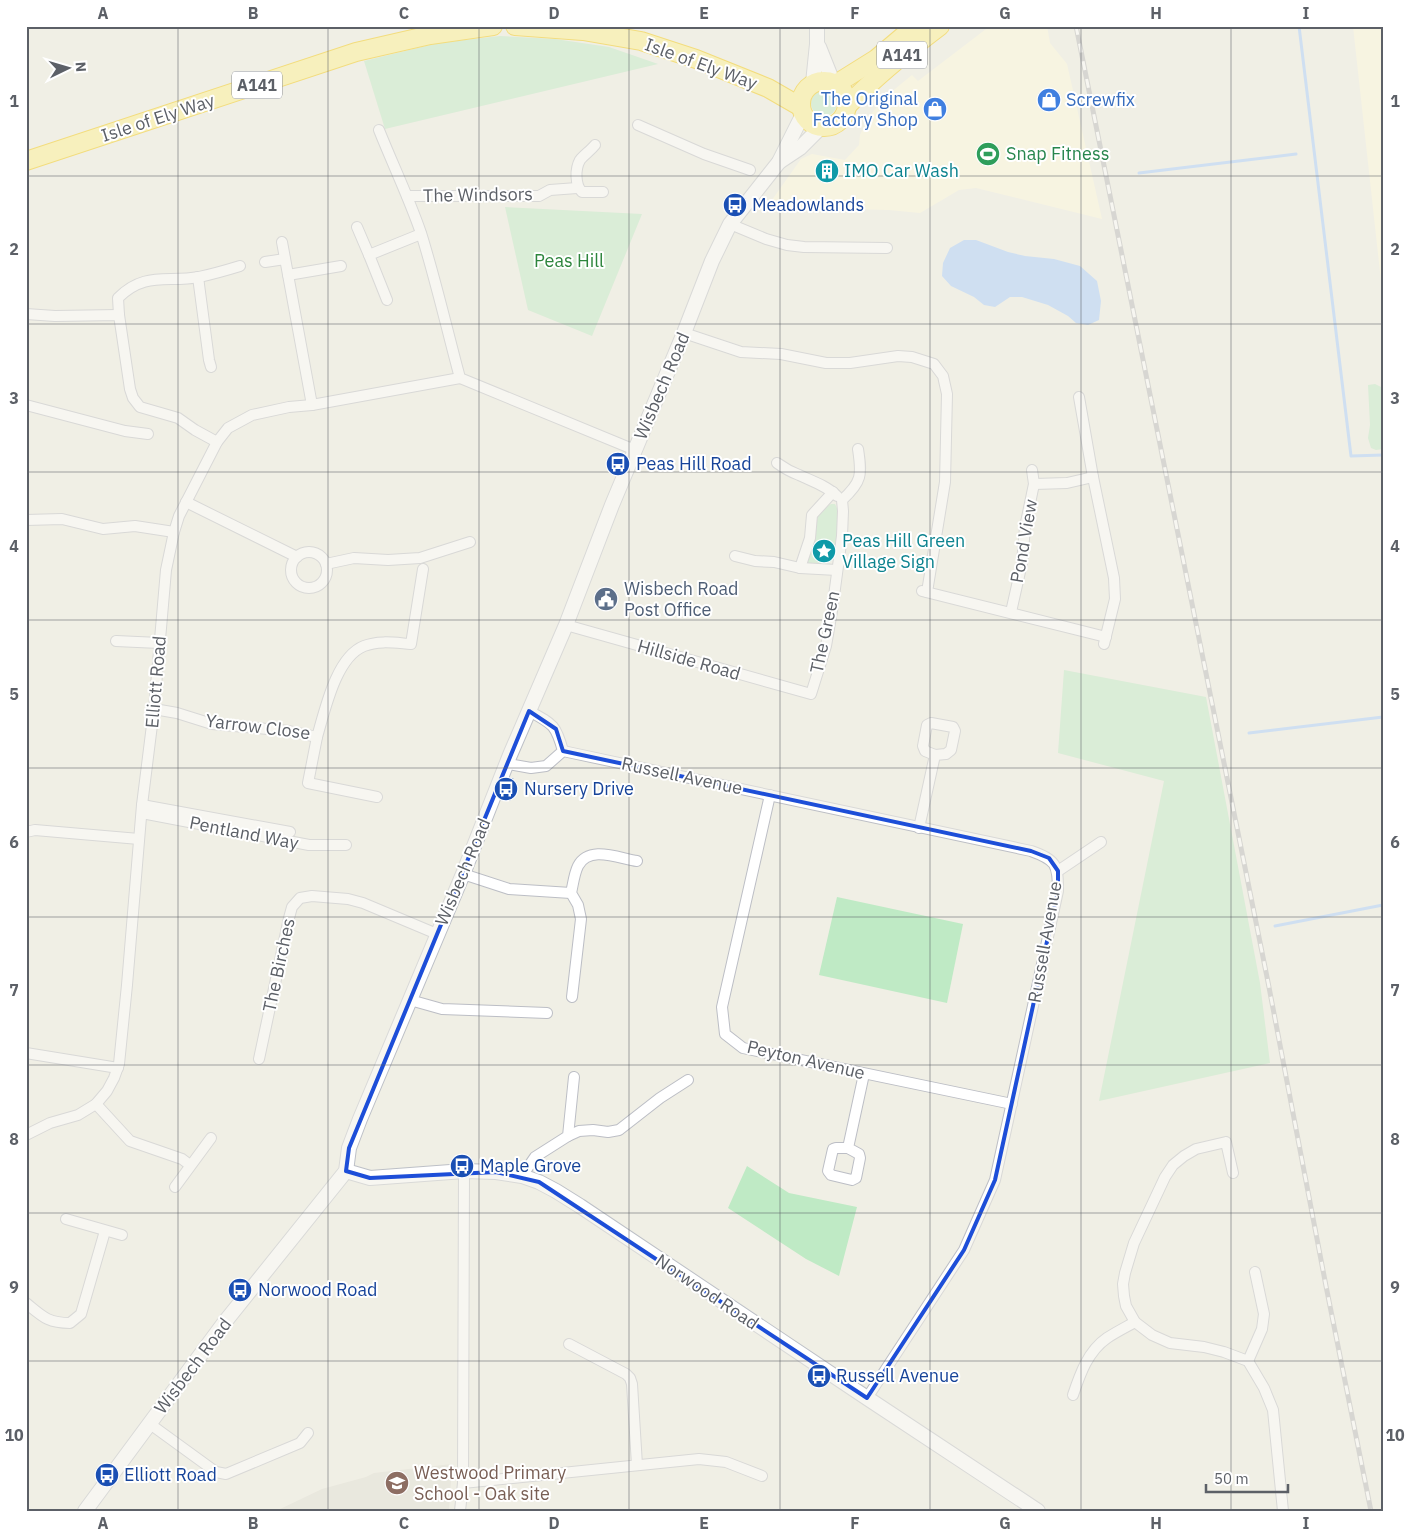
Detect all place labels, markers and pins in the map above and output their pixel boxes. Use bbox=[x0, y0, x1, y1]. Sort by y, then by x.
place label: The Original Factory Shop bbox=[812, 87, 918, 131]
shop icon: Screwfix bbox=[1036, 87, 1062, 113]
place label: Screwfix bbox=[1066, 88, 1135, 111]
shop icon: The Original Factory Shop bbox=[922, 96, 948, 122]
sports icon: Snap Fitness bbox=[975, 141, 1001, 167]
place label: Snap Fitness bbox=[1006, 142, 1109, 165]
building icon: IMO Car Wash bbox=[814, 158, 840, 184]
place label: IMO Car Wash bbox=[844, 159, 959, 182]
bus stop icon: Meadowlands bbox=[722, 192, 748, 218]
place label: Meadowlands bbox=[752, 193, 864, 216]
bus stop icon: Peas Hill Road bbox=[605, 451, 631, 477]
place label: Peas Hill Road bbox=[636, 452, 752, 475]
place label: Peas Hill Green Village Sign bbox=[842, 529, 965, 573]
place icon: Peas Hill Green Village Sign bbox=[811, 538, 837, 564]
place label: Wisbech Road Post Office bbox=[624, 577, 739, 621]
public building icon: Wisbech Road Post Office bbox=[593, 586, 619, 612]
bus stop icon: Nursery Drive bbox=[493, 776, 519, 802]
place label: Nursery Drive bbox=[524, 777, 634, 800]
bus stop icon: Maple Grove bbox=[449, 1153, 475, 1179]
place label: Maple Grove bbox=[480, 1154, 581, 1177]
bus stop icon: Norwood Road bbox=[227, 1277, 253, 1303]
place label: Norwood Road bbox=[258, 1278, 377, 1301]
bus stop icon: Russell Avenue bbox=[806, 1363, 832, 1389]
place label: Russell Avenue bbox=[836, 1364, 959, 1387]
place label: Westwood Primary School - Oak site bbox=[414, 1461, 566, 1505]
bus stop icon: Elliott Road bbox=[94, 1462, 120, 1488]
place label: Elliott Road bbox=[124, 1463, 217, 1486]
school or university icon: Westwood Primary School - Oak site bbox=[384, 1470, 410, 1496]

